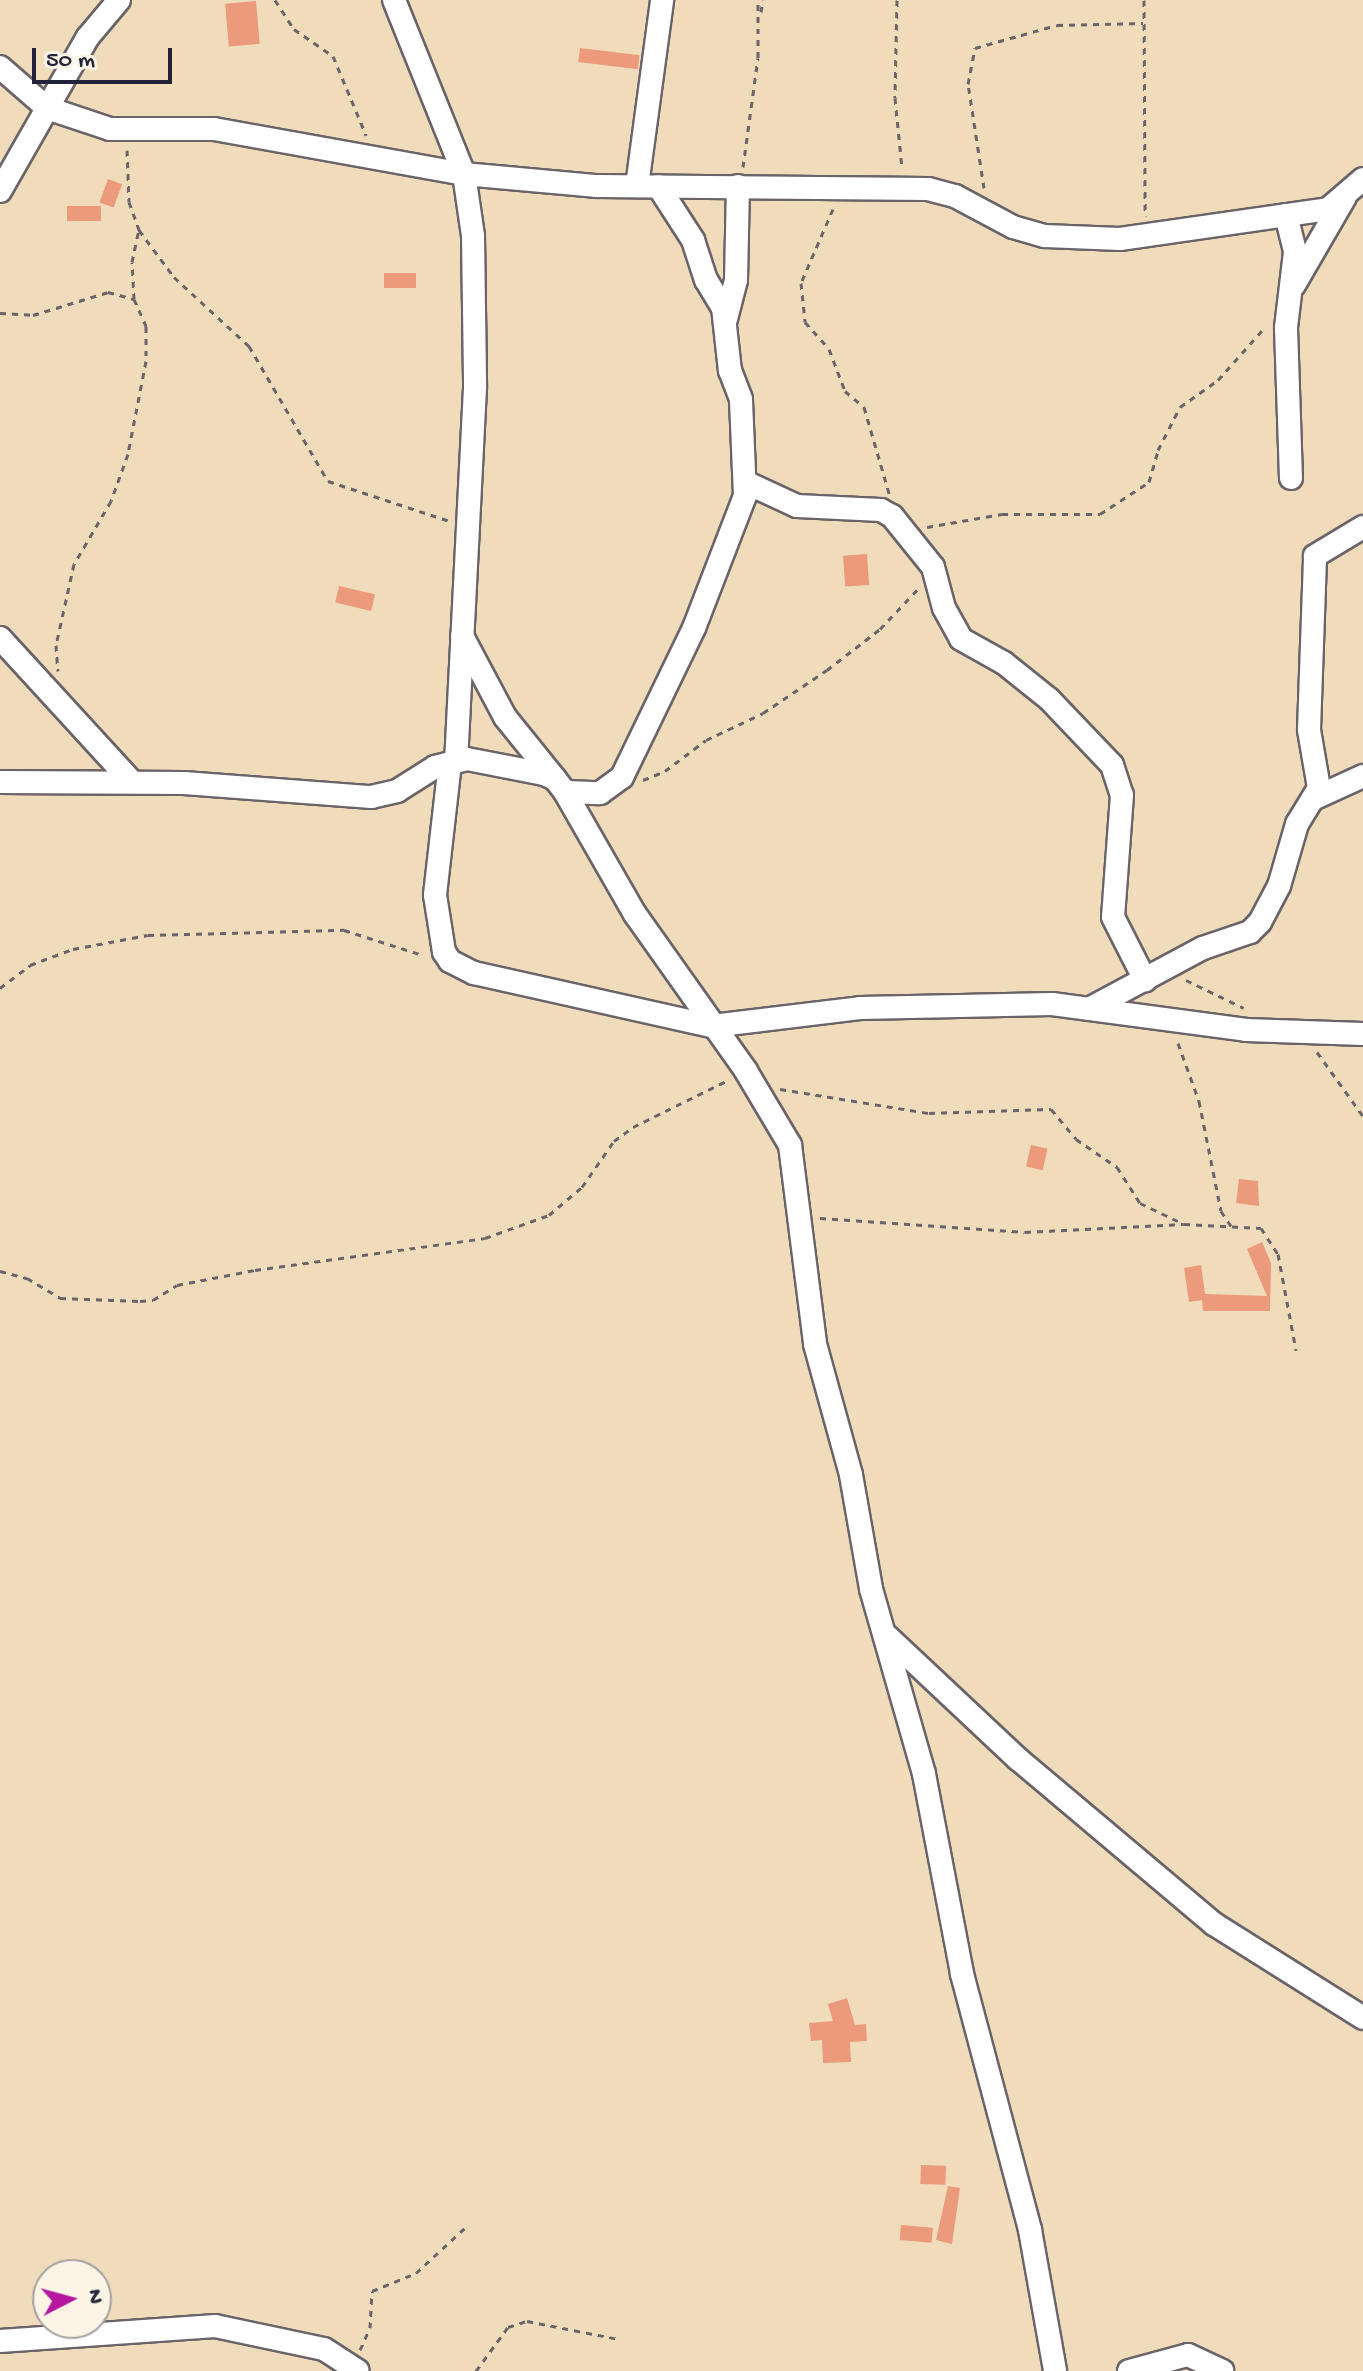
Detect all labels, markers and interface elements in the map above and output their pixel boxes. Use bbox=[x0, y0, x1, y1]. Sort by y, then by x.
scale bar bbox=[36, 32, 176, 82]
text: 50 m bbox=[46, 47, 95, 76]
north arrow bbox=[32, 2259, 112, 2339]
text: N bbox=[80, 2288, 108, 2305]

